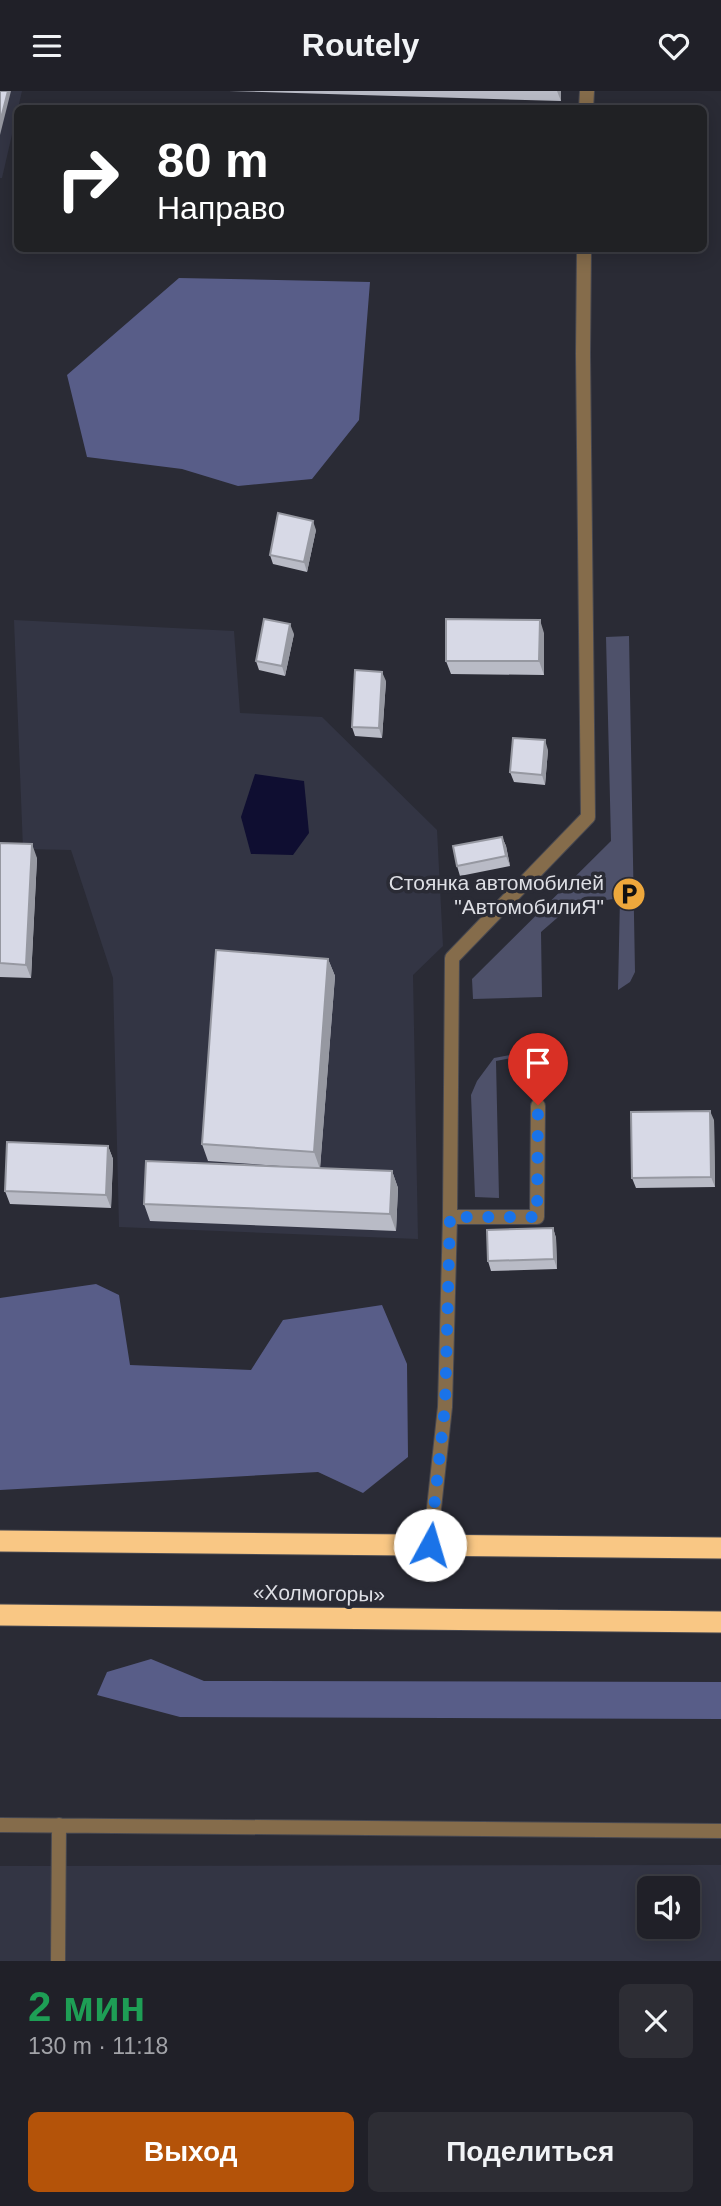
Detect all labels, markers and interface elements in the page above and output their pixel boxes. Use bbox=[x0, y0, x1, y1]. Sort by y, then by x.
icon: menu bbox=[28, 27, 66, 65]
text: Routely bbox=[302, 27, 419, 63]
icon: heart bbox=[655, 27, 693, 65]
icon: right bbox=[42, 133, 133, 224]
text: 80 m bbox=[157, 133, 269, 187]
text: Направо bbox=[157, 190, 285, 226]
place label: Стоянка автомобилей "АвтомобилиЯ" bbox=[389, 871, 604, 918]
parking icon: Стоянка автомобилей "АвтомобилиЯ" bbox=[610, 875, 648, 913]
pin bbox=[508, 1033, 568, 1105]
icon: arrive bbox=[519, 1044, 557, 1082]
position arrow bbox=[393, 1508, 467, 1582]
street label: «Холмогоры» bbox=[253, 1580, 385, 1606]
map controls bbox=[637, 1876, 700, 1939]
button: sound bbox=[637, 1876, 700, 1939]
text: 2 мин bbox=[28, 1983, 145, 2030]
button: close bbox=[619, 1984, 693, 2058]
text: 130 m · 11:18 bbox=[28, 2033, 168, 2059]
button: Выход bbox=[28, 2112, 354, 2192]
button: Поделиться bbox=[368, 2112, 693, 2192]

